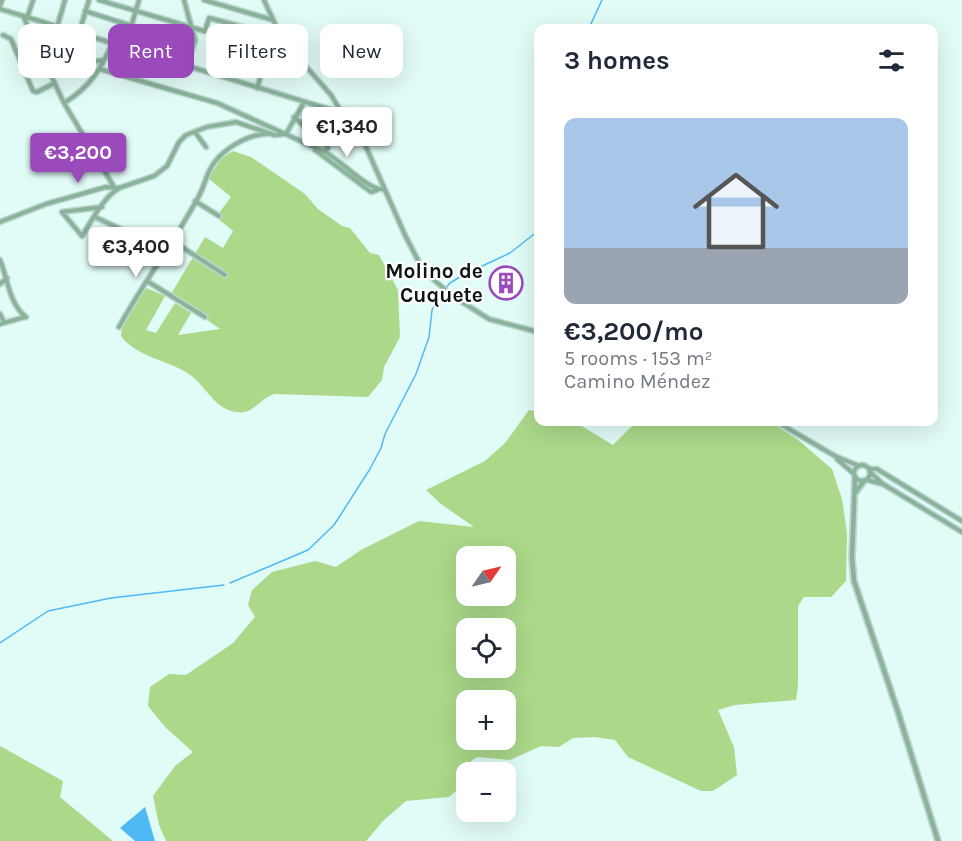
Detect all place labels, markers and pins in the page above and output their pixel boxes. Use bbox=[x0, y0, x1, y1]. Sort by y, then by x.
pin: €1,340 bbox=[298, 107, 396, 158]
pin: €3,200 bbox=[29, 133, 127, 184]
pin: €3,400 bbox=[87, 227, 185, 278]
place label: Molino de Cuquete bbox=[385, 259, 483, 308]
building icon: Molino de Cuquete bbox=[488, 265, 524, 301]

